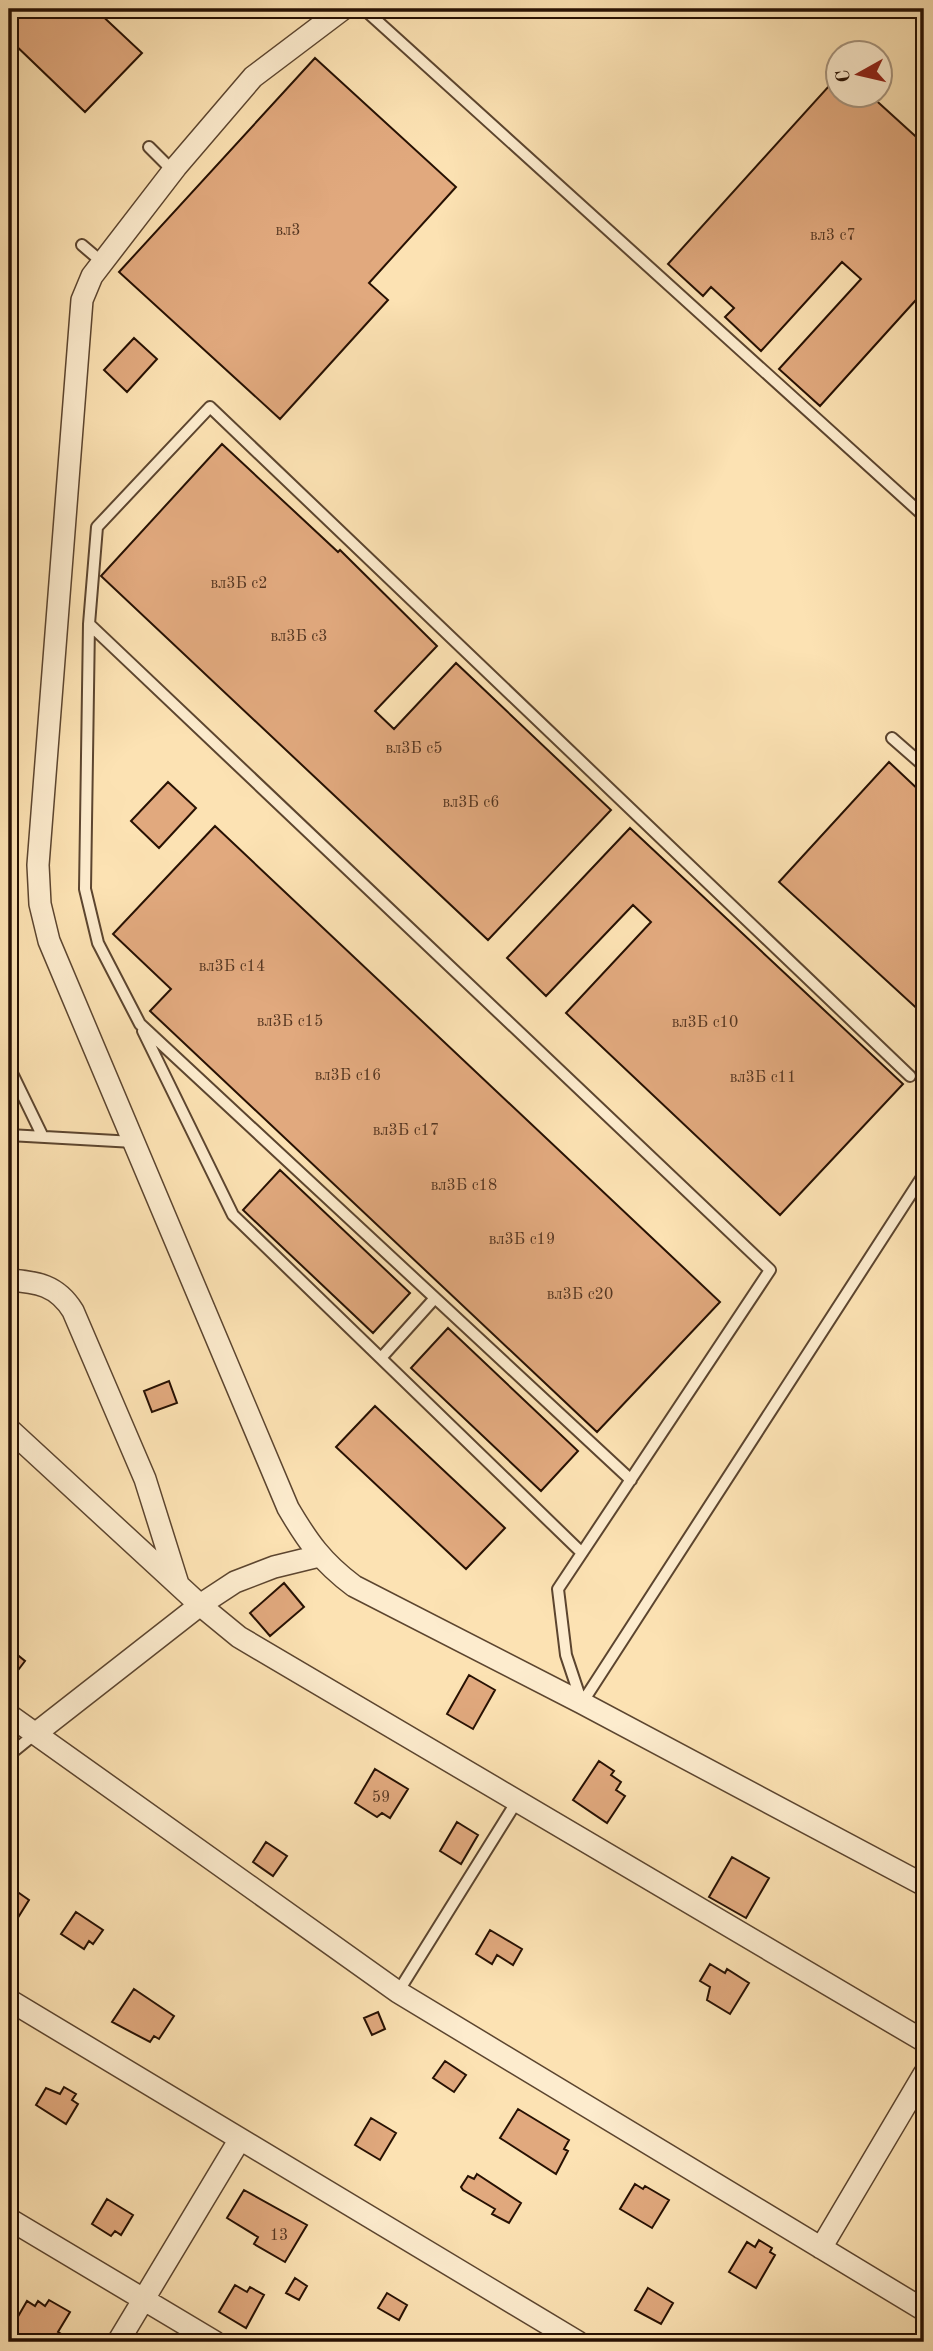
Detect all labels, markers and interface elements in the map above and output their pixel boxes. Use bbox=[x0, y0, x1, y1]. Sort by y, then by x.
north arrow bbox=[824, 38, 894, 108]
text: С bbox=[834, 68, 855, 84]
house number: вл3 bbox=[275, 223, 301, 239]
house number: вл3 с7 bbox=[810, 228, 856, 244]
house number: вл3Б с2 bbox=[210, 576, 268, 592]
house number: вл3Б с3 bbox=[270, 629, 328, 645]
house number: вл3Б с5 bbox=[385, 741, 443, 757]
house number: вл3Б с6 bbox=[442, 795, 500, 811]
house number: вл3Б с14 bbox=[199, 959, 265, 975]
house number: вл3Б с15 bbox=[257, 1014, 323, 1030]
house number: вл3Б с10 bbox=[672, 1015, 738, 1031]
house number: вл3Б с16 bbox=[315, 1068, 381, 1084]
house number: вл3Б с11 bbox=[730, 1070, 796, 1086]
house number: вл3Б с17 bbox=[373, 1123, 439, 1139]
house number: вл3Б с18 bbox=[431, 1178, 497, 1194]
house number: вл3Б с19 bbox=[489, 1232, 555, 1248]
house number: вл3Б с20 bbox=[547, 1287, 613, 1303]
house number: 59 bbox=[372, 1790, 390, 1806]
house number: 13 bbox=[270, 2228, 288, 2244]

